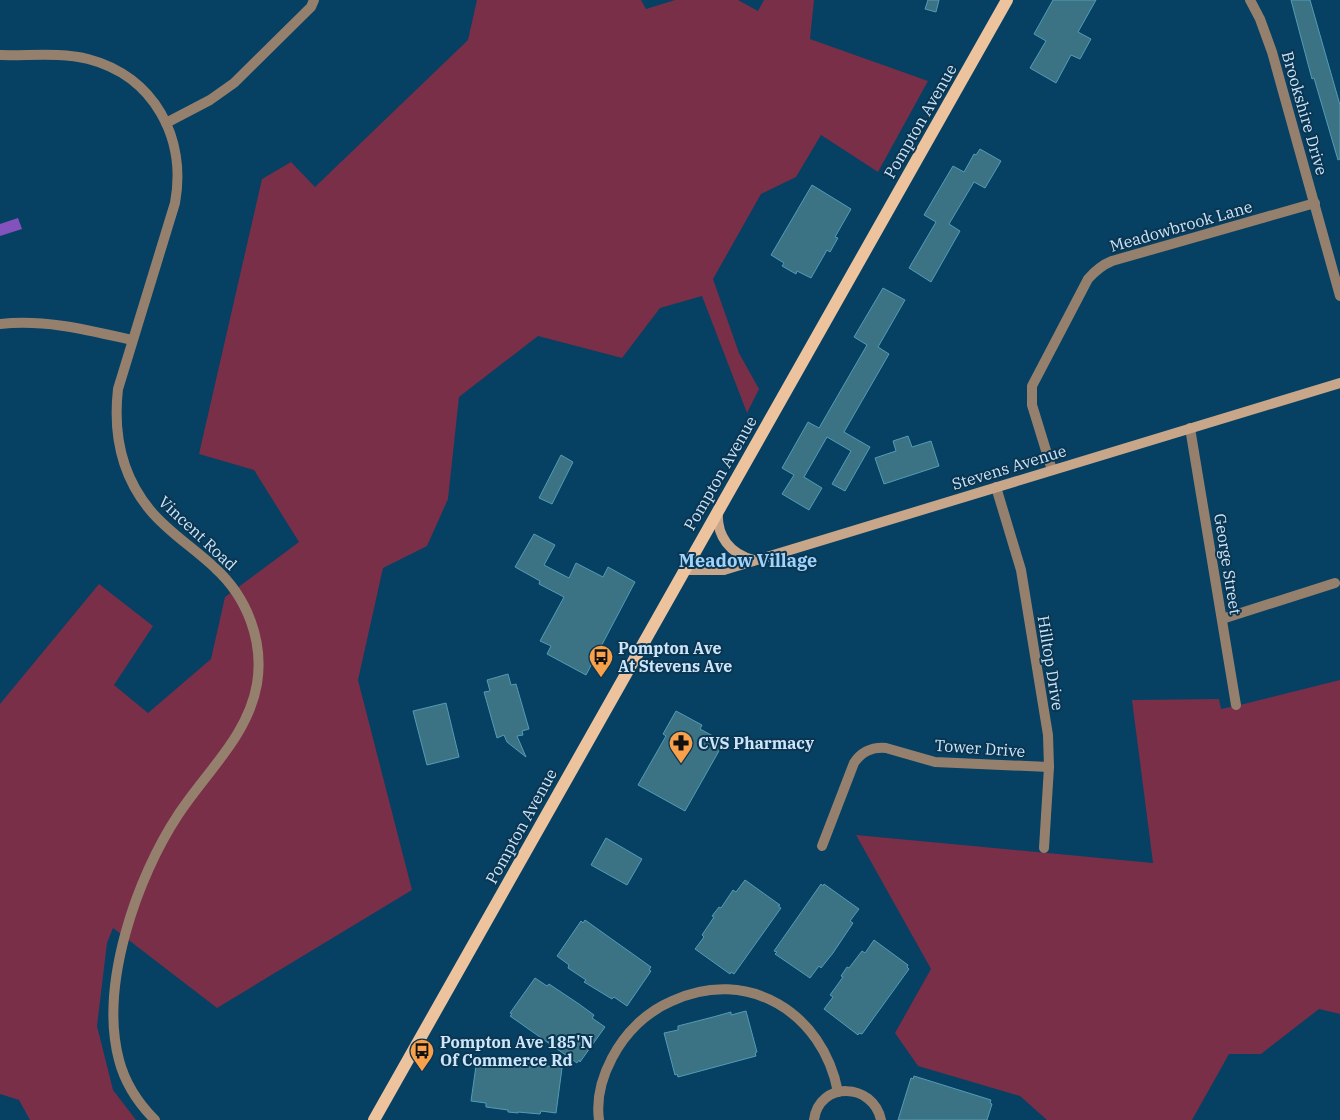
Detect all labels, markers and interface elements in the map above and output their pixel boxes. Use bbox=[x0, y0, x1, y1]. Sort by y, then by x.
street label: Brookshire Drive bbox=[1278, 49, 1332, 177]
street label: Pompton Avenue bbox=[879, 60, 961, 182]
street label: Meadowbrook Lane bbox=[1107, 196, 1255, 256]
street label: Pompton Avenue bbox=[679, 412, 761, 534]
street label: Stevens Avenue bbox=[949, 440, 1069, 494]
street label: Vincent Road bbox=[155, 492, 242, 575]
street label: George Street bbox=[1210, 512, 1246, 616]
district label: Meadow Village bbox=[679, 549, 817, 572]
street label: Hilltop Drive bbox=[1034, 614, 1068, 712]
place label: Pompton Ave At Stevens Ave bbox=[618, 638, 732, 676]
bus stop icon: Pompton Ave At Stevens Ave bbox=[588, 644, 614, 678]
pharmacy icon: CVS Pharmacy bbox=[668, 730, 694, 764]
place label: CVS Pharmacy bbox=[698, 733, 815, 753]
street label: Tower Drive bbox=[934, 735, 1026, 761]
street label: Pompton Avenue bbox=[481, 765, 561, 887]
place label: Pompton Ave 185'N Of Commerce Rd bbox=[440, 1032, 593, 1070]
bus stop icon: Pompton Ave 185'N Of Commerce Rd bbox=[409, 1038, 435, 1072]

